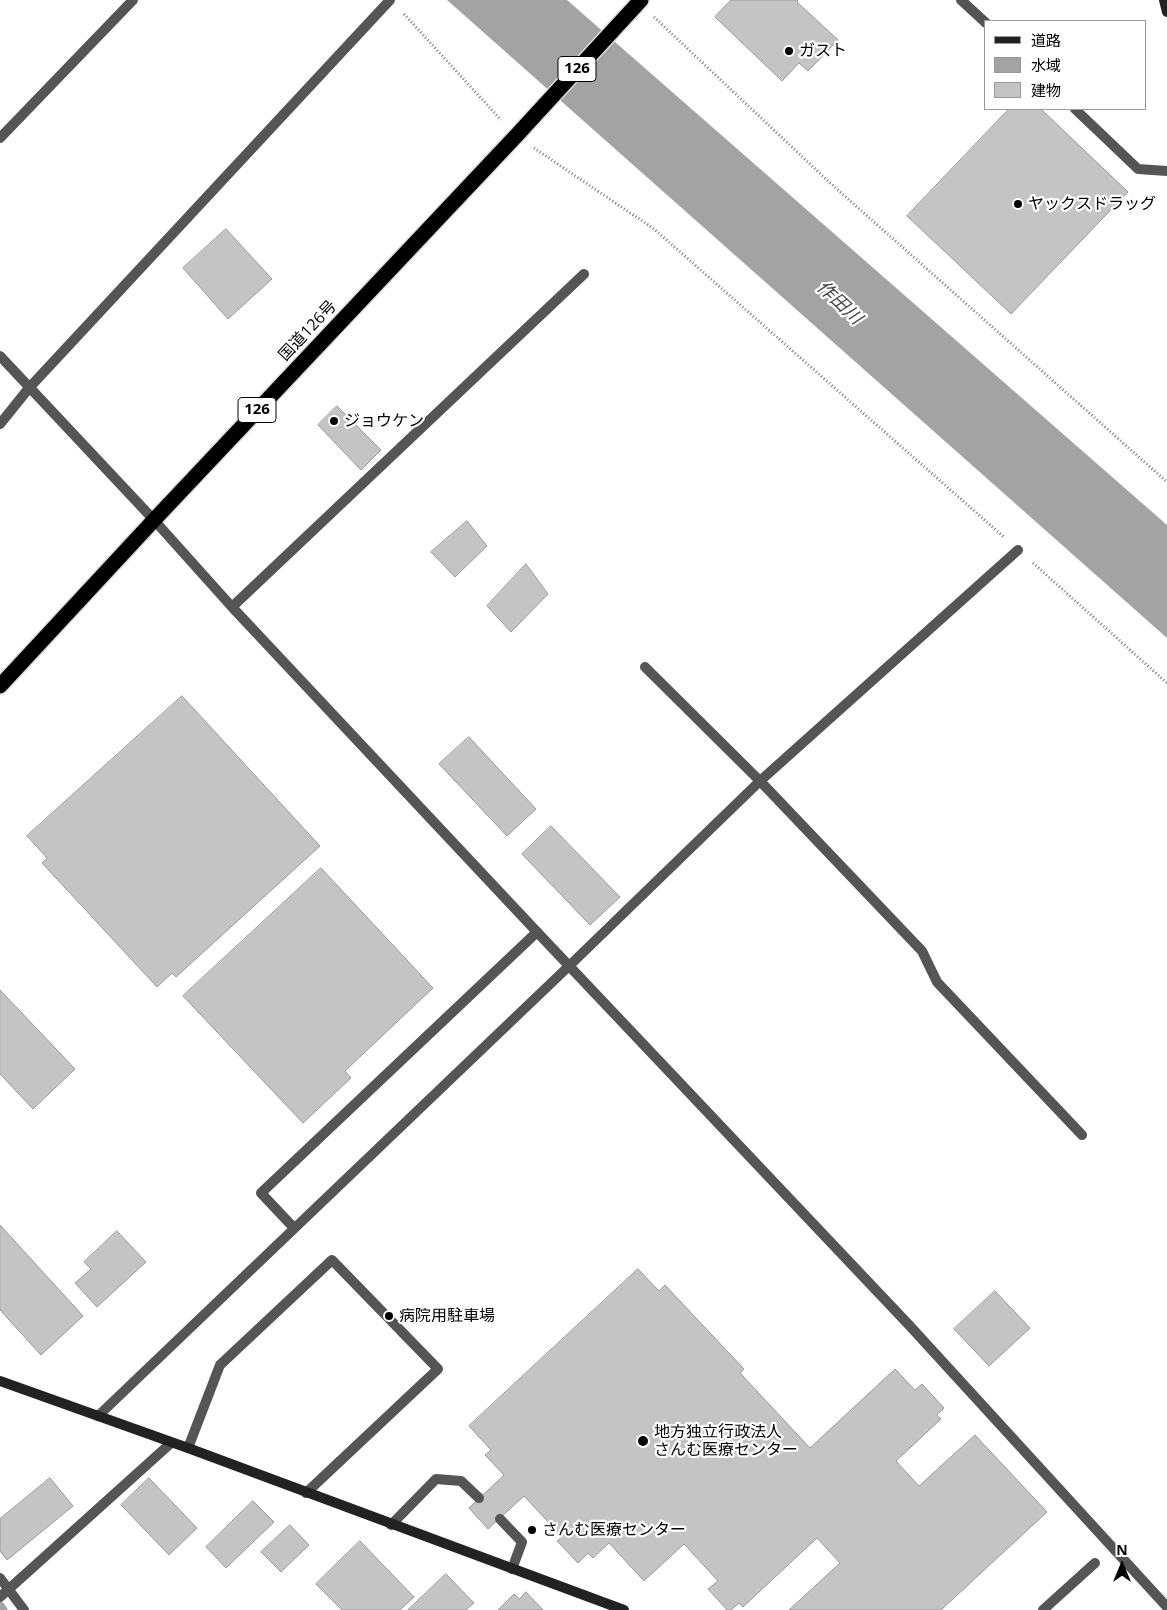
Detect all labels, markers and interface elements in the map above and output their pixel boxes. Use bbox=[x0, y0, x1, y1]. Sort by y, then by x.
legend bbox=[984, 20, 1147, 110]
text: 道路 bbox=[1031, 30, 1061, 50]
place label: ガスト bbox=[799, 41, 847, 61]
marker: ガスト bbox=[783, 45, 795, 57]
text: 水域 bbox=[1031, 55, 1061, 75]
road number: 126 bbox=[558, 56, 596, 82]
text: 建物 bbox=[1031, 80, 1061, 100]
place label: ヤックスドラッグ bbox=[1028, 194, 1156, 214]
marker: ヤックスドラッグ bbox=[1012, 198, 1024, 210]
water label: 作田川 bbox=[812, 277, 866, 329]
street label: 国道126号 bbox=[275, 297, 341, 365]
road number: 126 bbox=[238, 398, 276, 422]
place label: ジョウケン bbox=[344, 411, 424, 431]
marker: ジョウケン bbox=[328, 415, 340, 427]
place label: 病院用駐車場 bbox=[399, 1306, 495, 1326]
marker: 病院用駐車場 bbox=[383, 1310, 395, 1322]
place label: 地方独立行政法人 さんむ医療センター bbox=[654, 1422, 798, 1460]
marker: 地方独立行政法人 さんむ医療センター bbox=[636, 1434, 650, 1448]
place label: さんむ医療センター bbox=[542, 1520, 686, 1540]
marker: さんむ医療センター bbox=[526, 1524, 538, 1536]
north arrow bbox=[1097, 1540, 1147, 1590]
text: N bbox=[1116, 1540, 1128, 1559]

